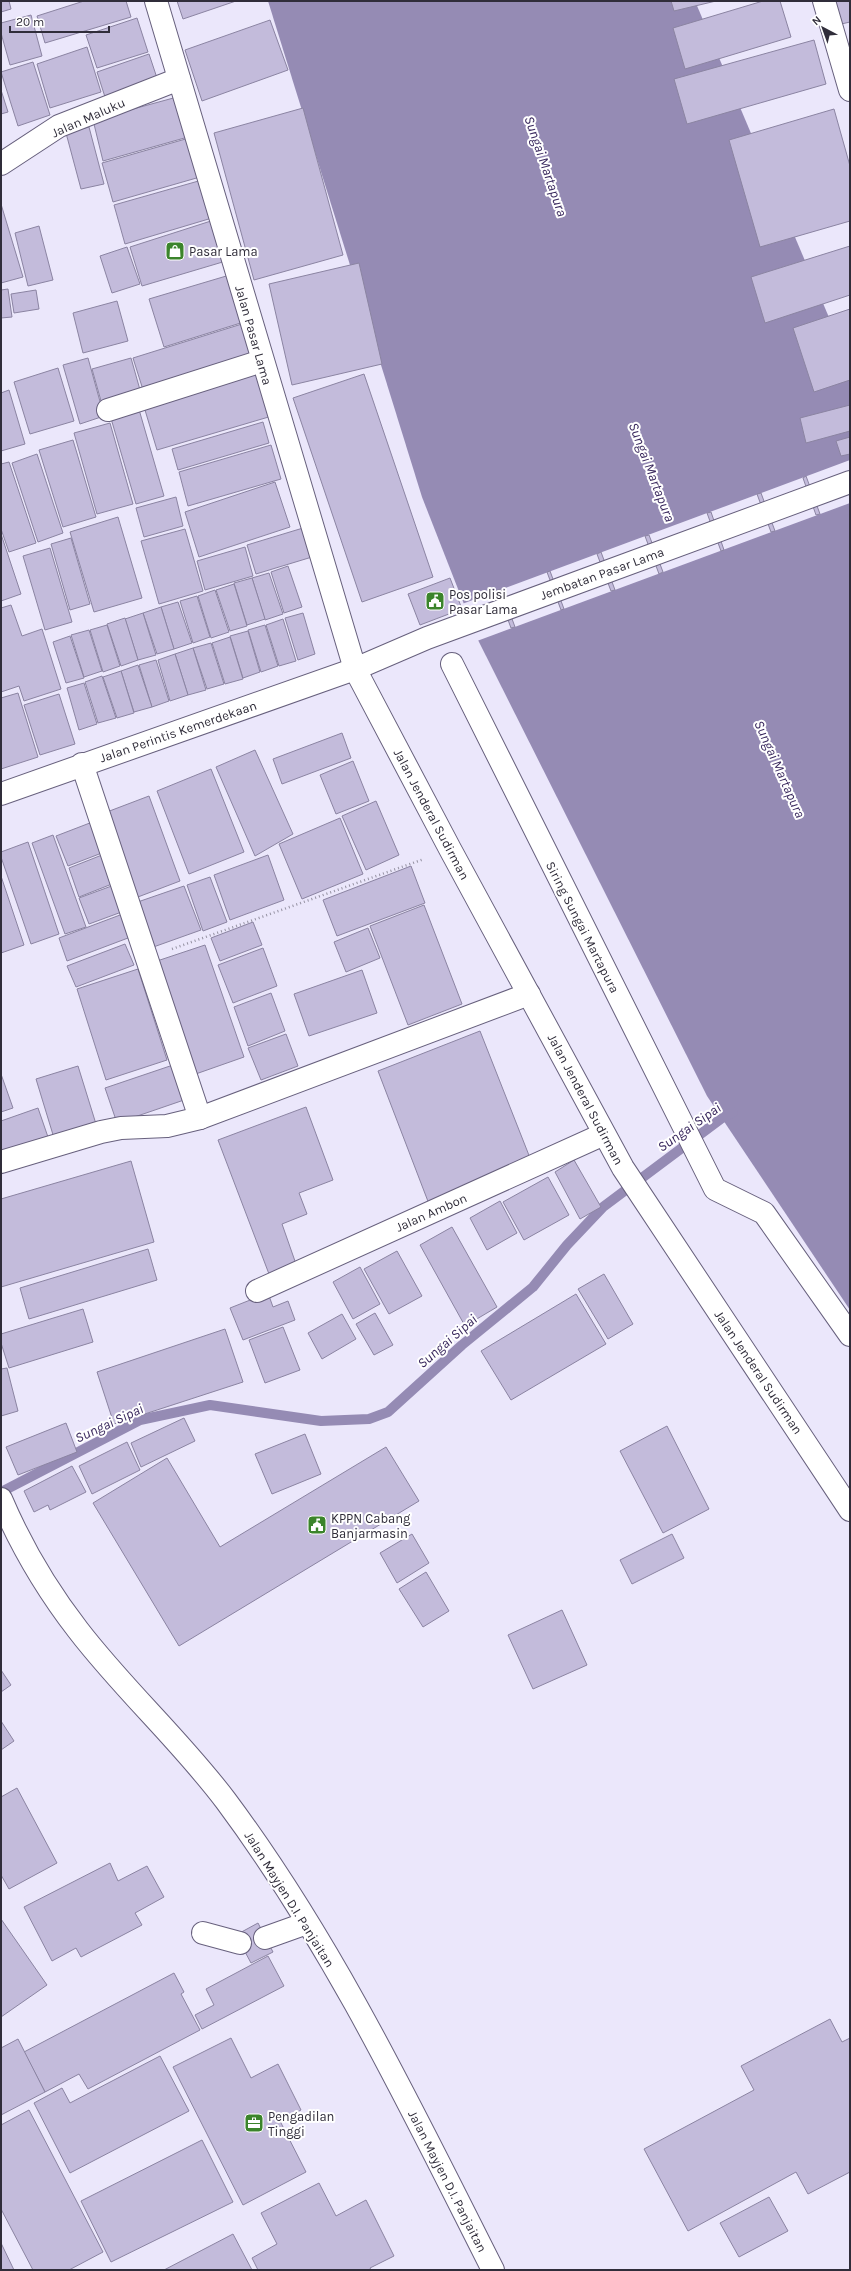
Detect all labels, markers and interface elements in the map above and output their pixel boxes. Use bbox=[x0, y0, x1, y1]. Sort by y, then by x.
scale bar bbox=[10, 8, 109, 34]
north arrow bbox=[803, 8, 843, 48]
text: N bbox=[810, 13, 824, 28]
text: 20 m bbox=[16, 15, 44, 29]
street label: Jalan Maluku bbox=[49, 95, 127, 140]
water label: Sungai Martapura bbox=[520, 114, 571, 219]
shop icon: Pasar Lama bbox=[164, 240, 186, 262]
place label: Pasar Lama bbox=[189, 244, 258, 259]
street label: Jalan Pasar Lama bbox=[232, 284, 275, 387]
water label: Sungai Martapura bbox=[625, 420, 678, 524]
street label: Jembatan Pasar Lama bbox=[538, 544, 666, 603]
place label: Pos polisi Pasar Lama bbox=[449, 587, 518, 617]
public building icon: Pos polisi Pasar Lama bbox=[424, 590, 446, 612]
street label: Jalan Perintis Kemerdekaan bbox=[98, 698, 259, 765]
water label: Sungai Martapura bbox=[750, 718, 809, 821]
street label: Jalan Jenderal Sudirman bbox=[391, 746, 472, 882]
street label: Siring Sungai Martapura bbox=[543, 859, 622, 996]
street label: Jalan Jenderal Sudirman bbox=[545, 1031, 626, 1167]
water label: Sungai Sipai bbox=[654, 1099, 724, 1155]
street label: Jalan Ambon bbox=[393, 1190, 469, 1235]
street label: Jalan Jenderal Sudirman bbox=[712, 1308, 806, 1437]
water label: Sungai Sipai bbox=[414, 1311, 481, 1372]
water label: Sungai Sipai bbox=[72, 1400, 146, 1447]
place label: KPPN Cabang Banjarmasin bbox=[331, 1511, 411, 1541]
public building icon: KPPN Cabang Banjarmasin bbox=[306, 1514, 328, 1536]
street label: Jalan Mayjen D.I. Panjaitan bbox=[242, 1829, 338, 1970]
street label: Jalan Mayjen D.I. Panjaitan bbox=[405, 2108, 490, 2255]
place label: Pengadilan Tinggi bbox=[268, 2109, 334, 2139]
office icon: Pengadilan Tinggi bbox=[243, 2112, 265, 2134]

